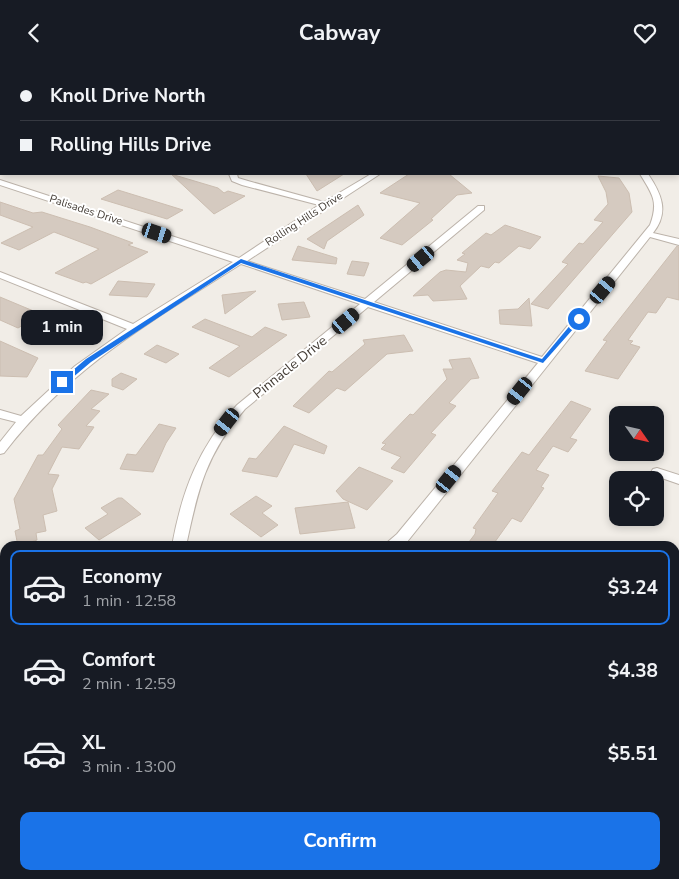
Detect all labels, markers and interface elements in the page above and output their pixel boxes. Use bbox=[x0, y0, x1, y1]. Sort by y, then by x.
text: Cabway bbox=[299, 18, 380, 48]
icon: back bbox=[20, 19, 48, 47]
icon: heart bbox=[631, 19, 659, 47]
text: Knoll Drive North bbox=[50, 83, 206, 109]
text: Rolling Hills Drive bbox=[50, 132, 211, 158]
street label: Rolling Hills Drive bbox=[262, 188, 346, 250]
street label: Palisades Drive bbox=[48, 191, 125, 229]
car bbox=[140, 221, 173, 245]
car bbox=[404, 244, 437, 274]
car bbox=[587, 274, 618, 306]
car bbox=[329, 306, 362, 336]
route start bbox=[568, 308, 590, 330]
callout: 1 min bbox=[21, 309, 103, 345]
text: 1 min bbox=[41, 316, 83, 338]
street label: Pinnacle Drive bbox=[249, 331, 331, 403]
route end bbox=[51, 371, 73, 393]
car bbox=[504, 375, 535, 407]
car bbox=[211, 406, 242, 438]
north arrow bbox=[609, 406, 664, 461]
map controls bbox=[609, 406, 664, 526]
car bbox=[433, 463, 464, 495]
button: locate bbox=[609, 471, 664, 526]
text: Economy bbox=[82, 564, 162, 590]
icon: car bbox=[22, 565, 67, 610]
text: $3.24 bbox=[608, 575, 658, 601]
text: 1 min · 12:58 bbox=[82, 590, 176, 612]
text: Comfort bbox=[82, 647, 155, 673]
icon: car bbox=[22, 648, 67, 693]
text: $4.38 bbox=[608, 658, 658, 684]
text: 2 min · 12:59 bbox=[82, 673, 176, 695]
text: XL bbox=[82, 730, 105, 756]
icon: car bbox=[22, 731, 67, 776]
text: $5.51 bbox=[608, 741, 658, 767]
text: 3 min · 13:00 bbox=[82, 756, 176, 778]
button: Confirm bbox=[20, 812, 660, 870]

